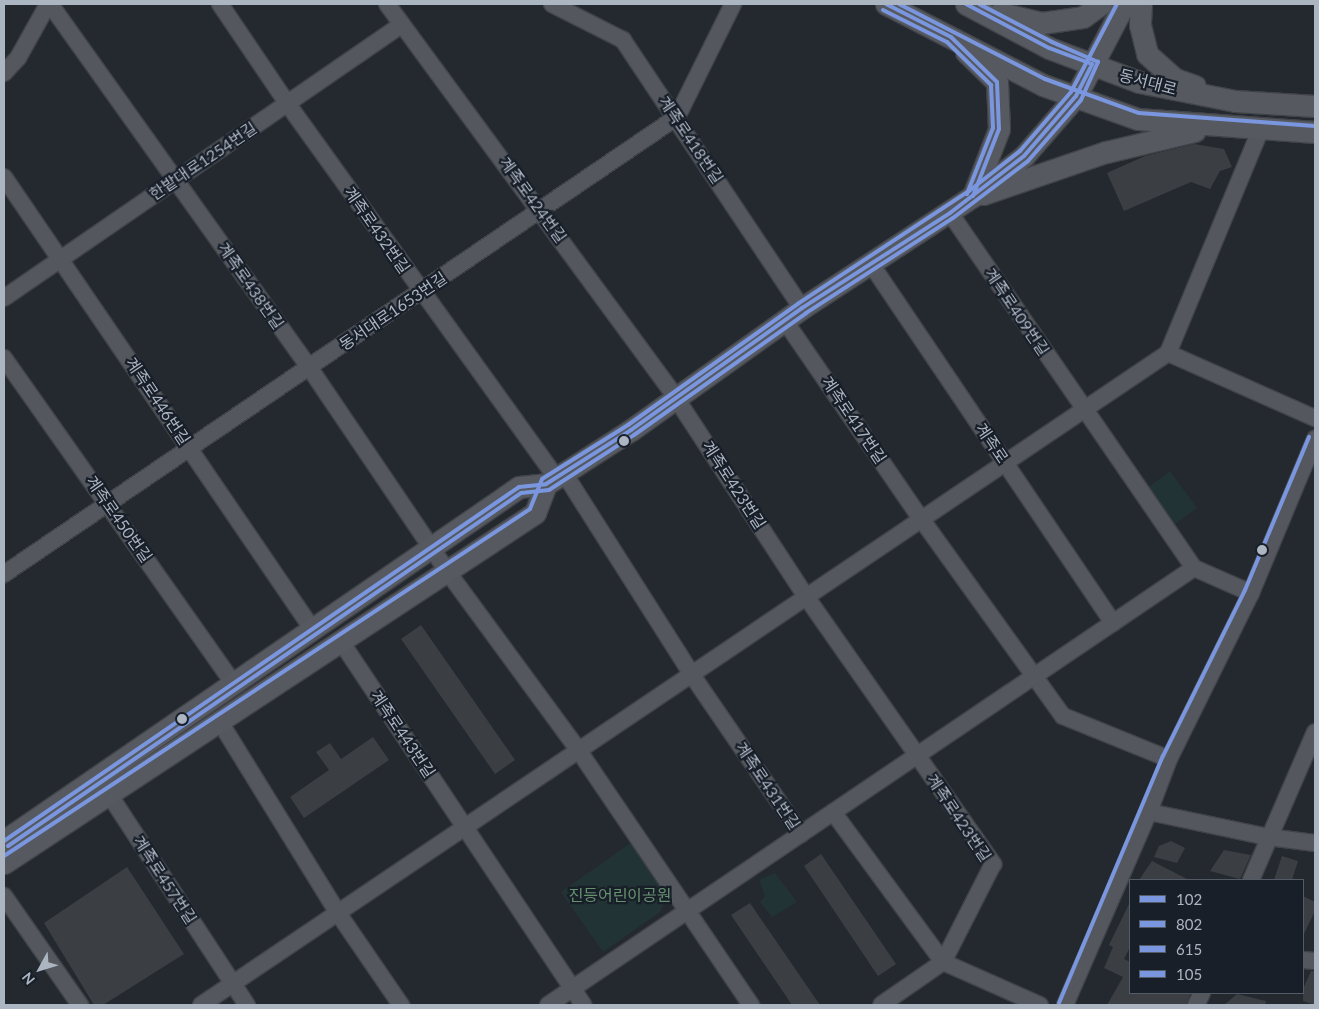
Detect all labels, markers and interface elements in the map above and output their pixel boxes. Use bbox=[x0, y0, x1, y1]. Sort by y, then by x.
street label: 동서대로 bbox=[1117, 65, 1179, 99]
street label: 계족로418번길 bbox=[655, 93, 727, 187]
street label: 한밭대로1254번길 bbox=[146, 118, 260, 204]
street label: 계족로424번길 bbox=[495, 153, 571, 247]
street label: 계족로432번길 bbox=[340, 183, 414, 277]
street label: 계족로438번길 bbox=[214, 239, 288, 333]
street label: 계족로409번길 bbox=[981, 265, 1053, 359]
street label: 동서대로1653번길 bbox=[336, 268, 450, 354]
street label: 계족로446번길 bbox=[122, 354, 194, 448]
street label: 계족로417번길 bbox=[818, 373, 890, 467]
street label: 계족로 bbox=[972, 419, 1012, 467]
unlabelled marker bbox=[619, 436, 629, 446]
street label: 계족로423번길 bbox=[698, 437, 770, 533]
street label: 계족로450번길 bbox=[82, 472, 156, 566]
unlabelled marker bbox=[1257, 545, 1267, 555]
street label: 계족로443번길 bbox=[367, 687, 439, 781]
unlabelled marker bbox=[177, 714, 187, 724]
street label: 계족로431번길 bbox=[732, 739, 804, 833]
street label: 계족로423번길 bbox=[923, 771, 995, 865]
street label: 계족로457번길 bbox=[129, 832, 201, 928]
legend bbox=[1129, 879, 1304, 994]
park label: 진등어린이공원 bbox=[568, 885, 672, 905]
text: 102 bbox=[1176, 890, 1202, 908]
text: 802 bbox=[1176, 915, 1202, 933]
text: 615 bbox=[1176, 940, 1202, 958]
north arrow bbox=[15, 944, 65, 994]
text: 105 bbox=[1176, 965, 1202, 983]
text: N bbox=[18, 969, 38, 988]

